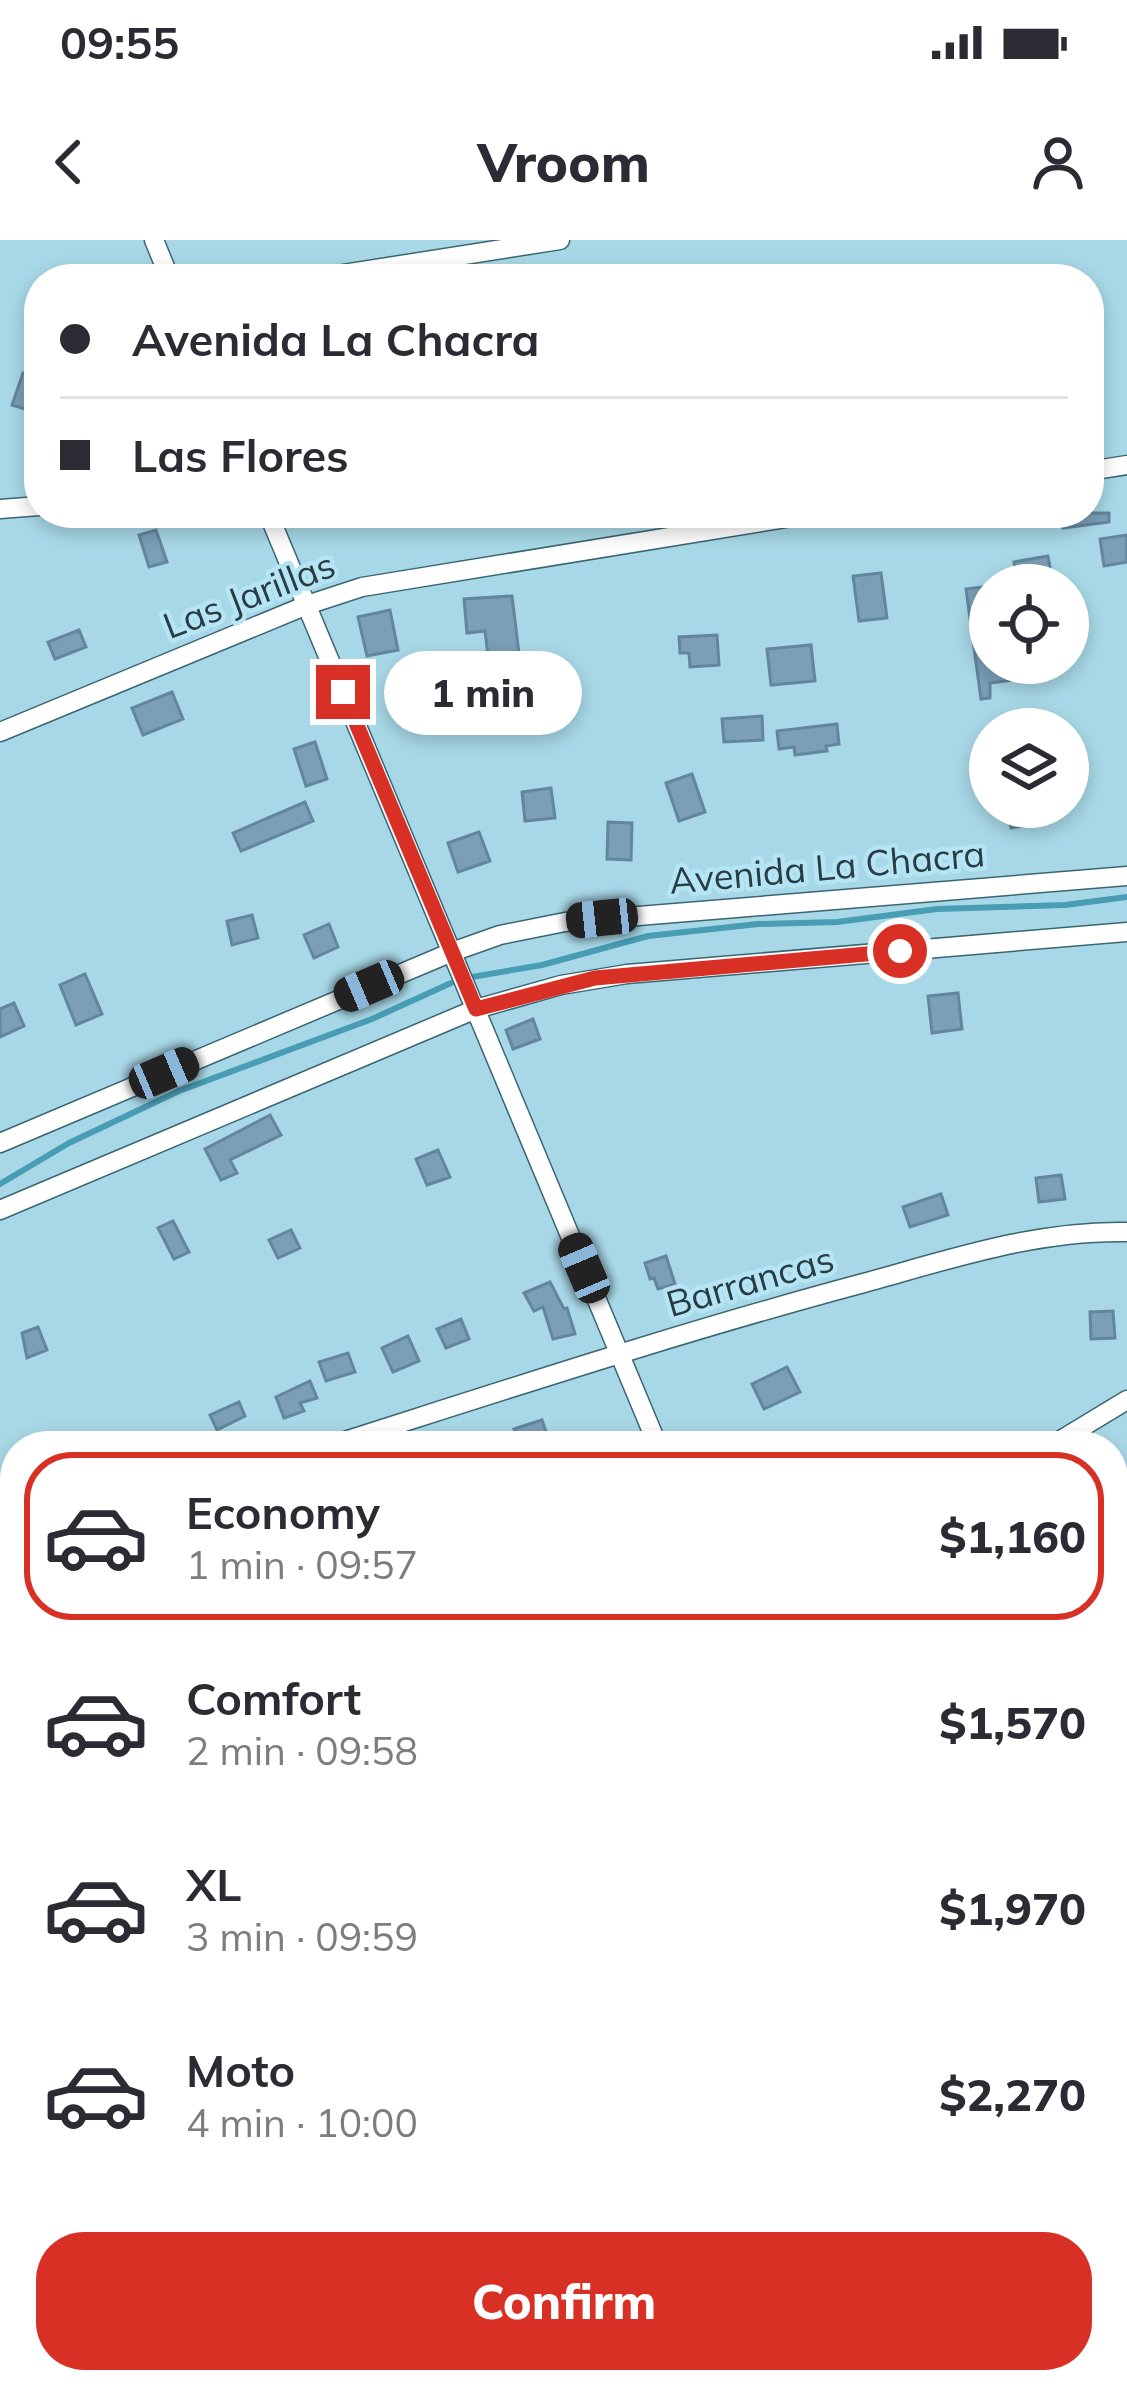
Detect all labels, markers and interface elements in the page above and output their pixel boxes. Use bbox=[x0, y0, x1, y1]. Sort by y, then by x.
text: 09:55 bbox=[60, 14, 179, 70]
text: Vroom bbox=[477, 128, 650, 196]
icon: back bbox=[36, 129, 102, 195]
icon: person bbox=[1025, 129, 1091, 195]
text: Avenida La Chacra bbox=[132, 311, 540, 367]
text: Las Flores bbox=[132, 427, 349, 483]
street label: Las Jarillas bbox=[157, 541, 341, 648]
map controls bbox=[969, 564, 1089, 828]
button: locate bbox=[969, 564, 1089, 684]
callout: 1 min bbox=[385, 650, 583, 734]
route end bbox=[316, 665, 370, 719]
text: 1 min bbox=[431, 668, 535, 717]
button: layers bbox=[969, 708, 1089, 828]
street label: Avenida La Chacra bbox=[667, 830, 987, 903]
car bbox=[564, 896, 640, 940]
route start bbox=[873, 924, 927, 978]
car bbox=[329, 955, 409, 1017]
car bbox=[124, 1042, 204, 1104]
car bbox=[553, 1228, 615, 1308]
street label: Barrancas bbox=[661, 1235, 839, 1326]
icon: car bbox=[42, 1482, 150, 1590]
text: Economy bbox=[186, 1484, 380, 1540]
text: $1,160 bbox=[939, 1508, 1086, 1564]
text: 1 min · 09:57 bbox=[186, 1540, 418, 1589]
icon: car bbox=[42, 1668, 150, 1776]
text: Comfort bbox=[186, 1670, 361, 1726]
text: $1,570 bbox=[939, 1694, 1086, 1750]
text: 2 min · 09:58 bbox=[186, 1726, 418, 1775]
icon: car bbox=[42, 1854, 150, 1962]
text: XL bbox=[186, 1856, 241, 1912]
text: $1,970 bbox=[939, 1880, 1086, 1936]
text: 3 min · 09:59 bbox=[186, 1912, 418, 1961]
icon: car bbox=[42, 2040, 150, 2148]
text: Moto bbox=[186, 2042, 295, 2098]
text: $2,270 bbox=[939, 2066, 1086, 2122]
text: 4 min · 10:00 bbox=[186, 2098, 418, 2147]
button: Confirm bbox=[36, 2232, 1092, 2370]

